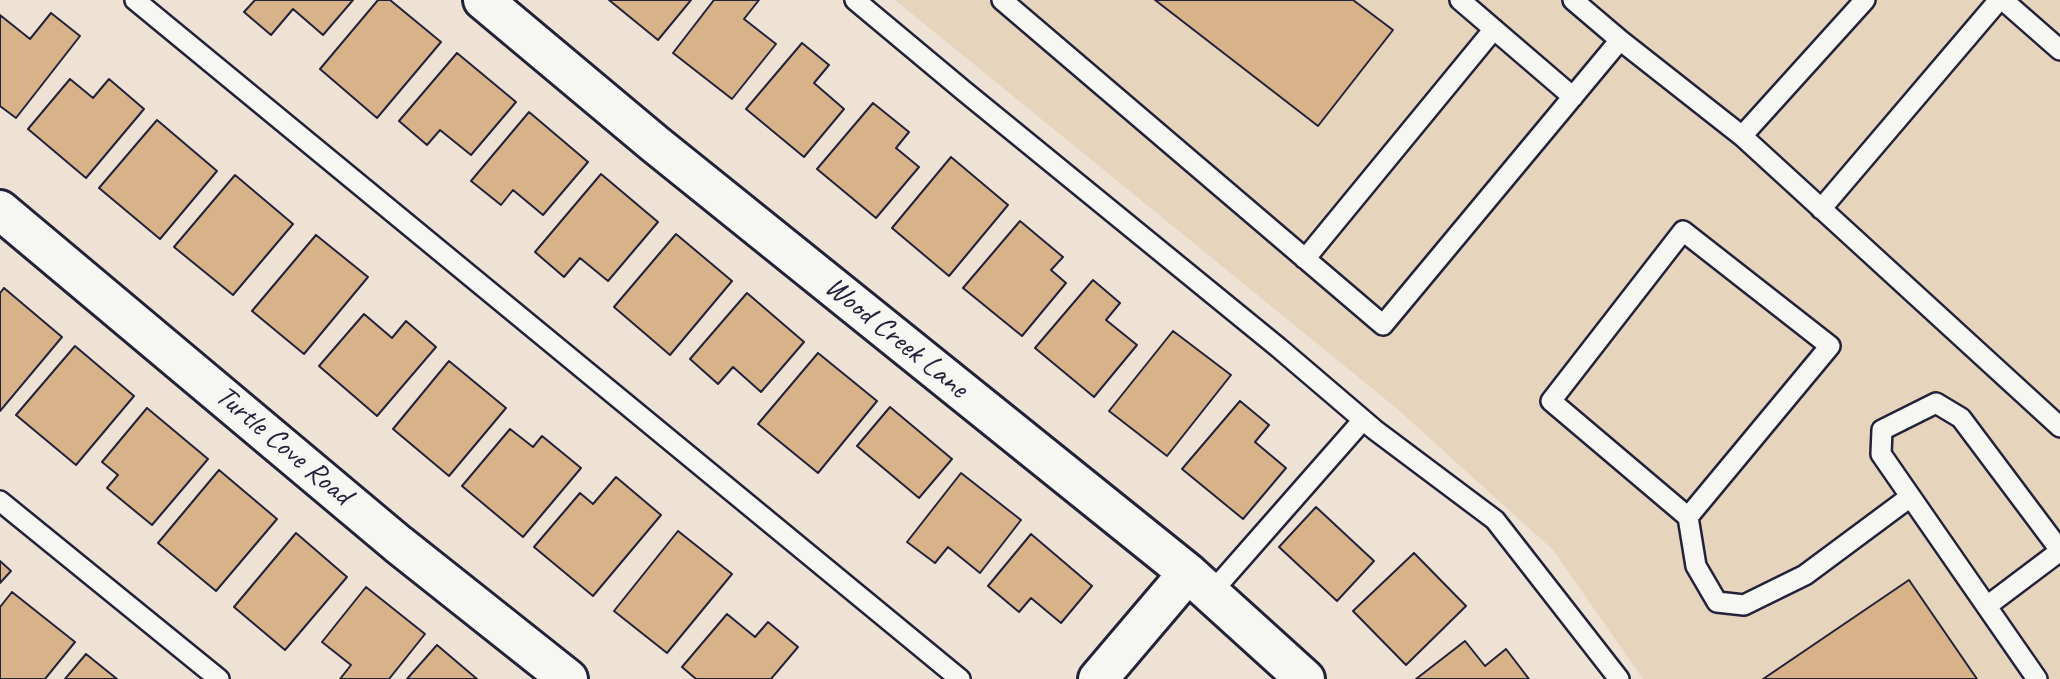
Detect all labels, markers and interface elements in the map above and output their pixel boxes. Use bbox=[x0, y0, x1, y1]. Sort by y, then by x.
street label: Wood Creek Lane bbox=[817, 269, 975, 407]
street label: Turtle Cove Road bbox=[207, 379, 359, 513]

